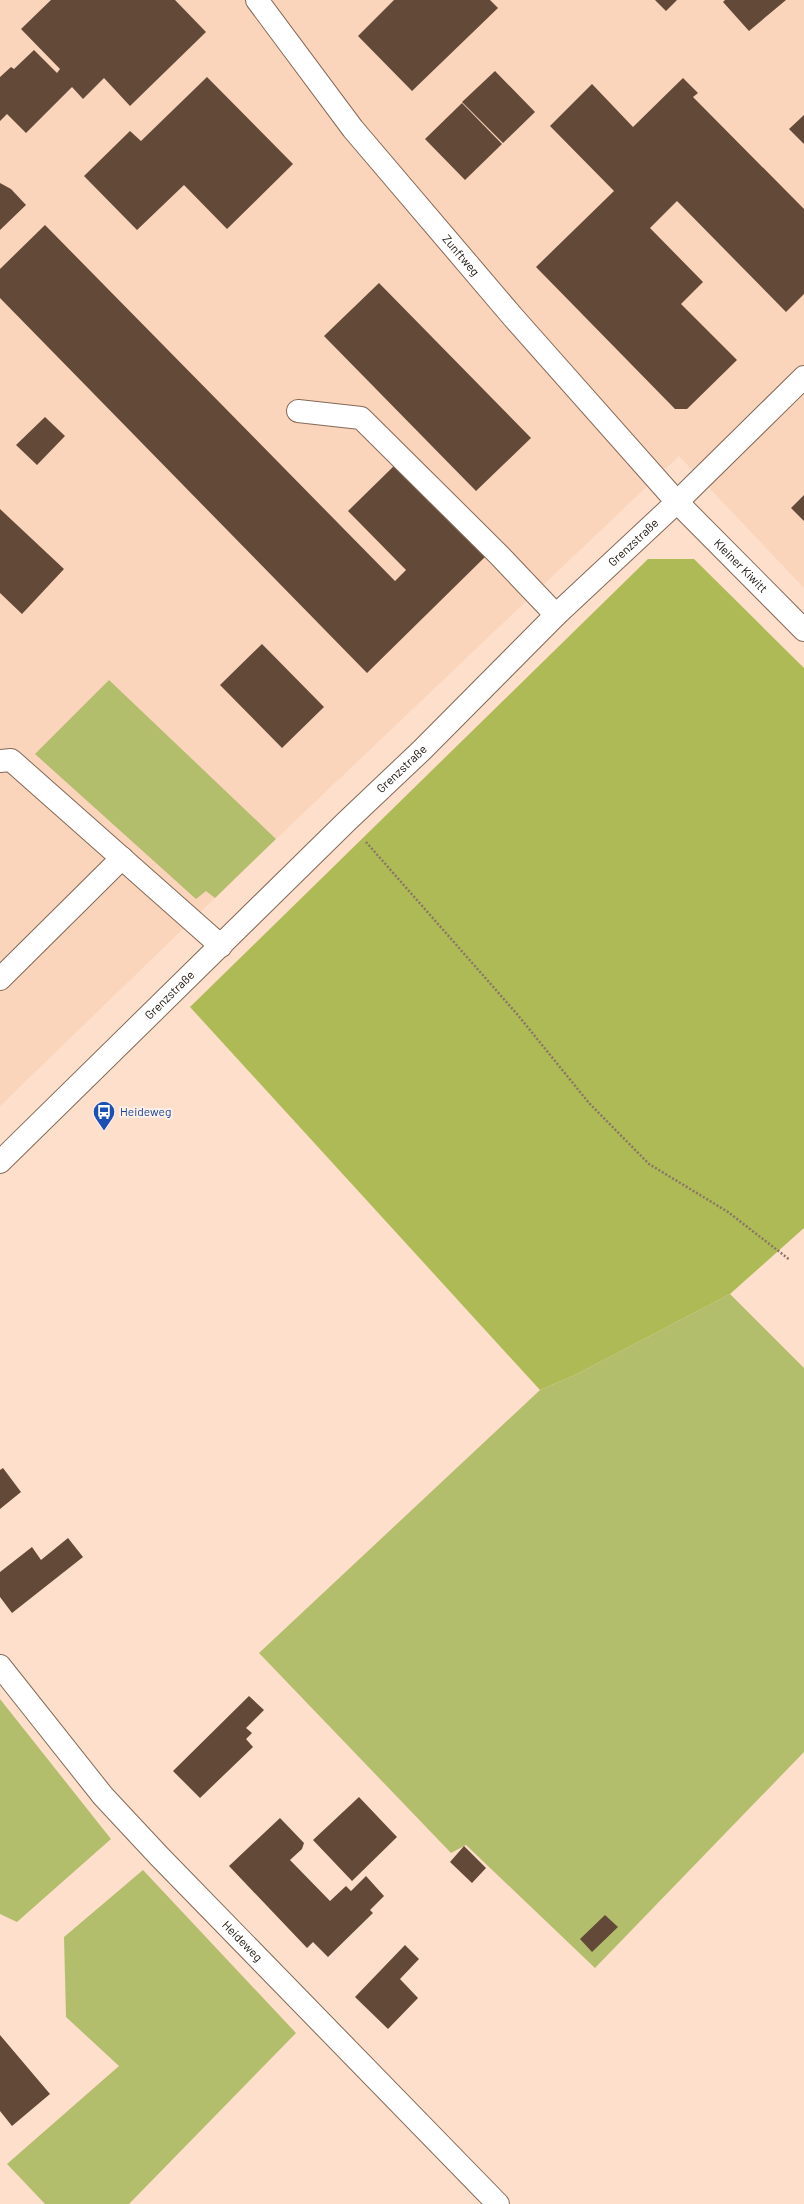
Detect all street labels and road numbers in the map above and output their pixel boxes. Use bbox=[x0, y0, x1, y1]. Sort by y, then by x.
street label: Zunftweg bbox=[440, 232, 483, 278]
street label: Grenzstraße bbox=[605, 515, 661, 569]
street label: Kleiner Kiwitt bbox=[712, 535, 771, 595]
street label: Grenzstraße bbox=[373, 742, 429, 795]
street label: Grenzstraße bbox=[141, 967, 197, 1022]
street label: Heideweg bbox=[220, 1917, 266, 1964]

